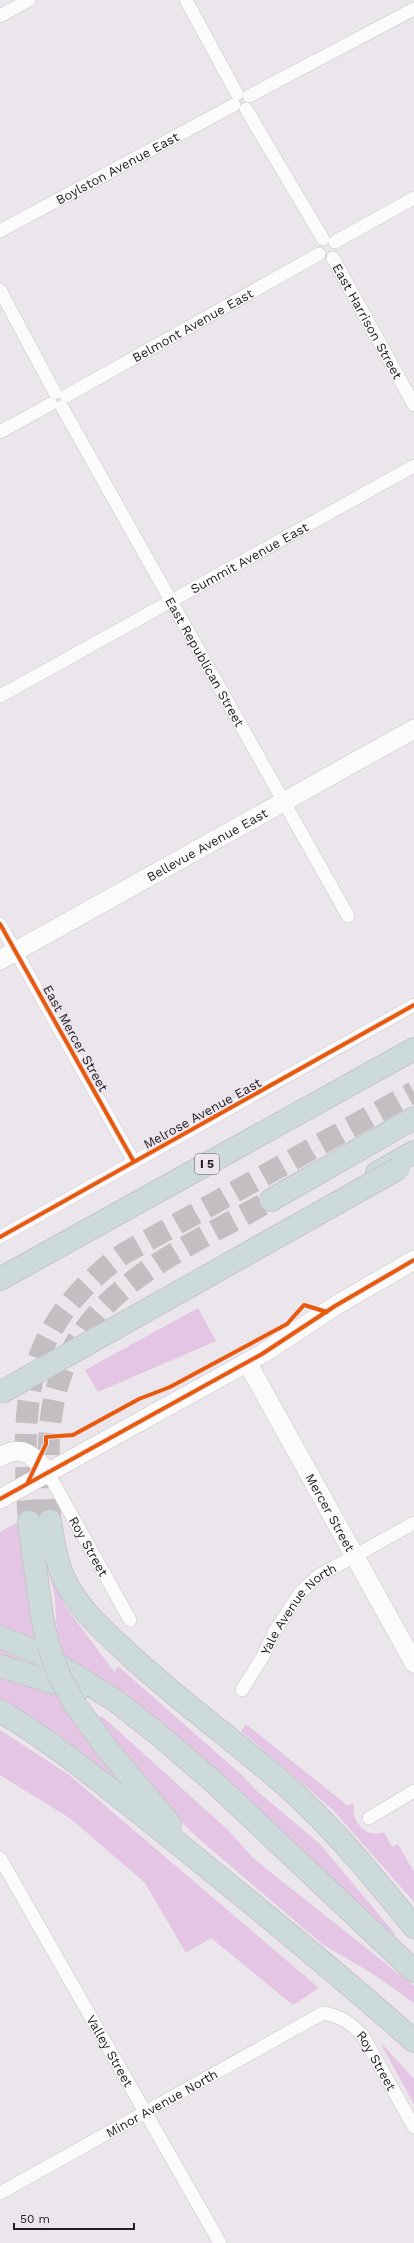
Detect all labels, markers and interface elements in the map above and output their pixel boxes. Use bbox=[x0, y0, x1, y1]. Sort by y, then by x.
street label: Boylston Avenue East bbox=[53, 129, 182, 208]
street label: East Harrison Street bbox=[329, 261, 405, 382]
street label: Belmont Avenue East bbox=[130, 285, 256, 365]
street label: Summit Avenue East bbox=[188, 519, 311, 597]
street label: East Republican Street bbox=[162, 594, 247, 730]
street label: Bellevue Avenue East bbox=[144, 805, 271, 885]
street label: East Mercer Street bbox=[40, 982, 111, 1095]
street label: Melrose Avenue East bbox=[141, 1075, 264, 1152]
road number: I 5 bbox=[195, 1154, 219, 1174]
street label: Mercer Street bbox=[302, 1471, 358, 1555]
street label: Roy Street bbox=[66, 1514, 111, 1579]
street label: Yale Avenue North bbox=[258, 1560, 339, 1657]
street label: Valley Street bbox=[83, 2012, 136, 2090]
street label: Roy Street bbox=[354, 2028, 399, 2094]
street label: Minor Avenue North bbox=[103, 2066, 220, 2140]
scale bar bbox=[14, 2205, 134, 2231]
text: 50 m bbox=[20, 2212, 50, 2226]

